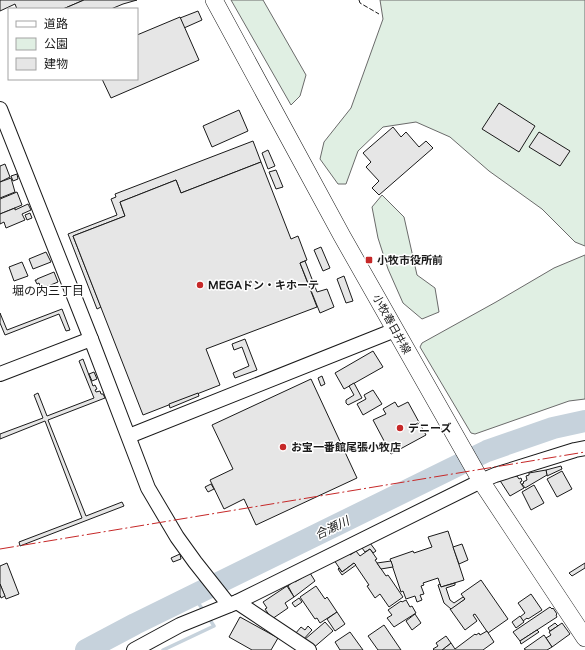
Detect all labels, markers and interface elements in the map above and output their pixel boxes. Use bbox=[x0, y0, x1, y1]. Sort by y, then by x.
legend bbox=[8, 8, 138, 80]
text: 道路 bbox=[44, 17, 68, 31]
text: 公園 bbox=[44, 37, 68, 51]
text: 建物 bbox=[44, 57, 68, 71]
place label: 小牧市役所前 bbox=[377, 254, 443, 267]
marker: 小牧市役所前 bbox=[364, 255, 374, 265]
place label: MEGAドン・キホーテ bbox=[208, 279, 319, 292]
marker: MEGAドン・キホーテ bbox=[195, 280, 205, 290]
district label: 堀の内三丁目 bbox=[12, 284, 84, 298]
street label: 小牧春日井線 bbox=[370, 292, 413, 356]
place label: デニーズ bbox=[408, 422, 451, 435]
marker: デニーズ bbox=[395, 423, 405, 433]
place label: お宝一番館尾張小牧店 bbox=[291, 441, 401, 454]
marker: お宝一番館尾張小牧店 bbox=[278, 442, 288, 452]
water label: 合瀬川 bbox=[313, 513, 353, 542]

